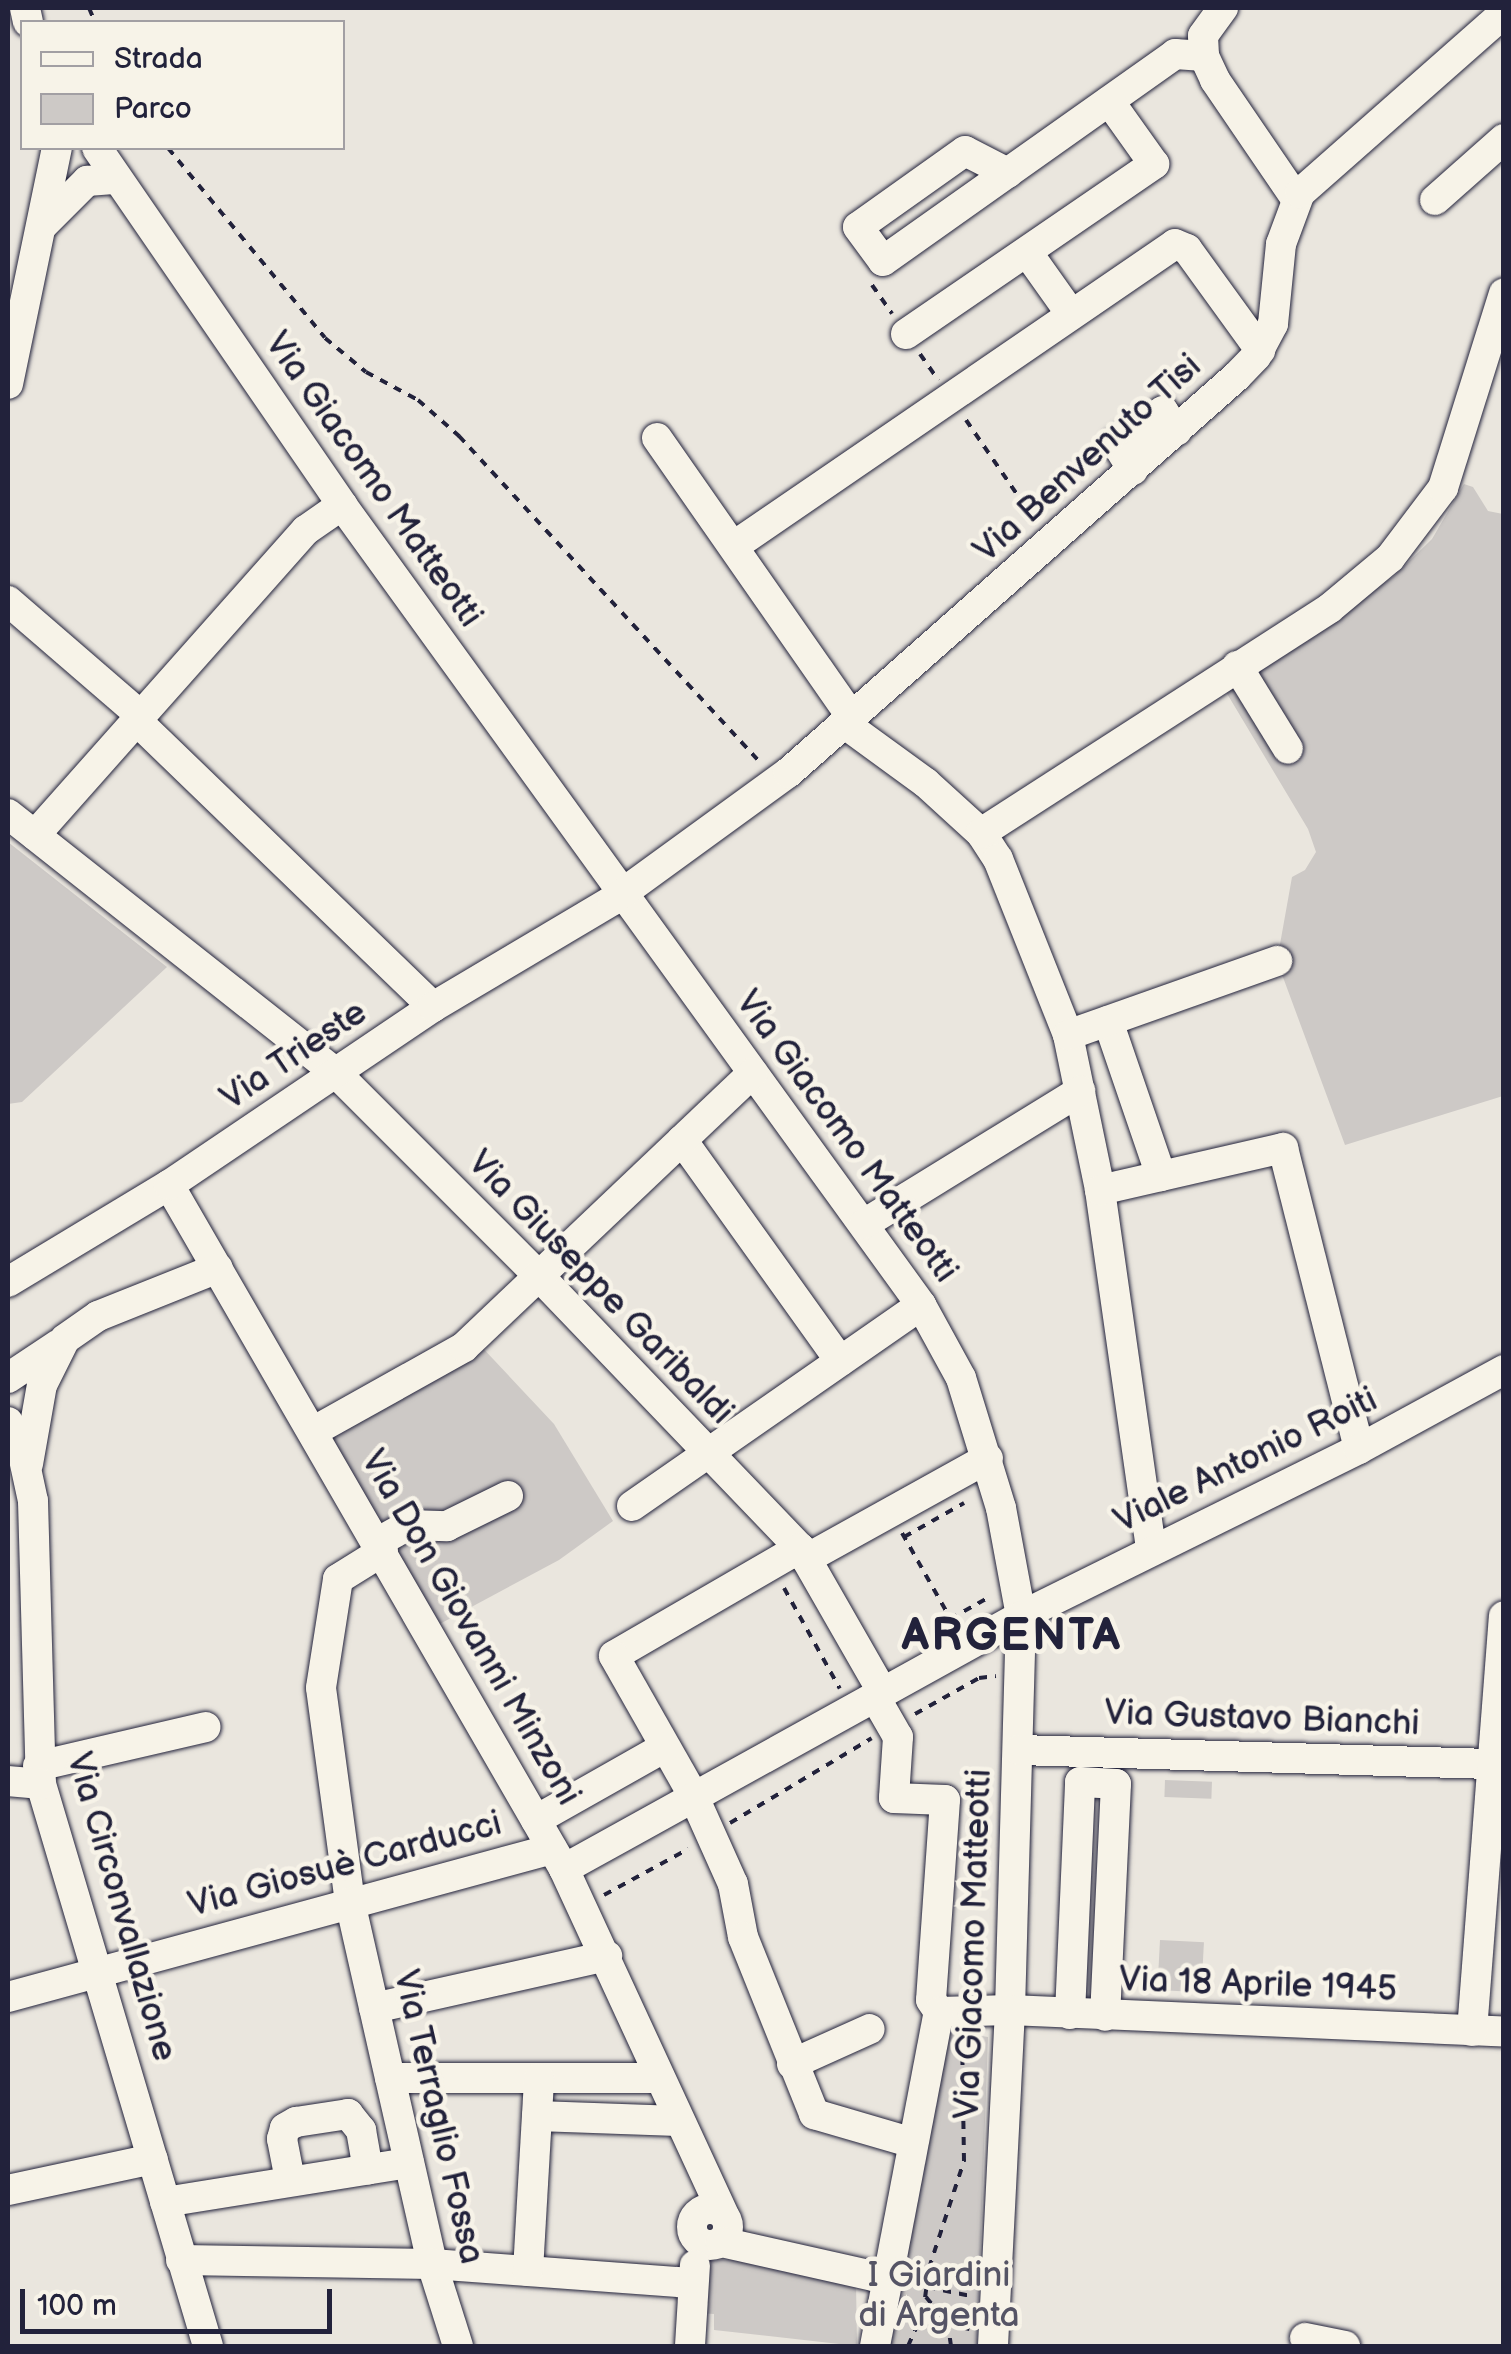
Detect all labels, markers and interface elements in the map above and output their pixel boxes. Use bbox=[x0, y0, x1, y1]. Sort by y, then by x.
legend bbox=[20, 20, 345, 150]
text: Strada bbox=[114, 41, 203, 77]
text: Parco bbox=[114, 91, 192, 127]
street label: Via Giacomo Matteotti bbox=[255, 324, 491, 636]
street label: Via Benvenuto Tisi bbox=[965, 346, 1211, 572]
street label: Via Giacomo Matteotti bbox=[726, 983, 966, 1291]
street label: Via Trieste bbox=[213, 992, 375, 1120]
street label: Via Giuseppe Garibaldi bbox=[458, 1142, 742, 1434]
street label: Viale Antonio Roiti bbox=[1108, 1379, 1384, 1543]
street label: Via Don Giovanni Minzoni bbox=[351, 1443, 589, 1813]
district label: ARGENTA bbox=[902, 1610, 1122, 1664]
street label: Via Gustavo Bianchi bbox=[1104, 1693, 1420, 1745]
street label: Via Circonvallazione bbox=[57, 1748, 185, 2066]
street label: Via Giacomo Matteotti bbox=[947, 1768, 1001, 2120]
street label: Via Giosuè Carducci bbox=[184, 1803, 506, 1927]
street label: Via 18 Aprile 1945 bbox=[1118, 1959, 1398, 2011]
street label: Via Terraglio Fossa bbox=[384, 1966, 492, 2268]
park label: I Giardini di Argenta bbox=[858, 2255, 1020, 2337]
scale bar bbox=[25, 2269, 338, 2331]
text: 100 m bbox=[37, 2288, 117, 2324]

